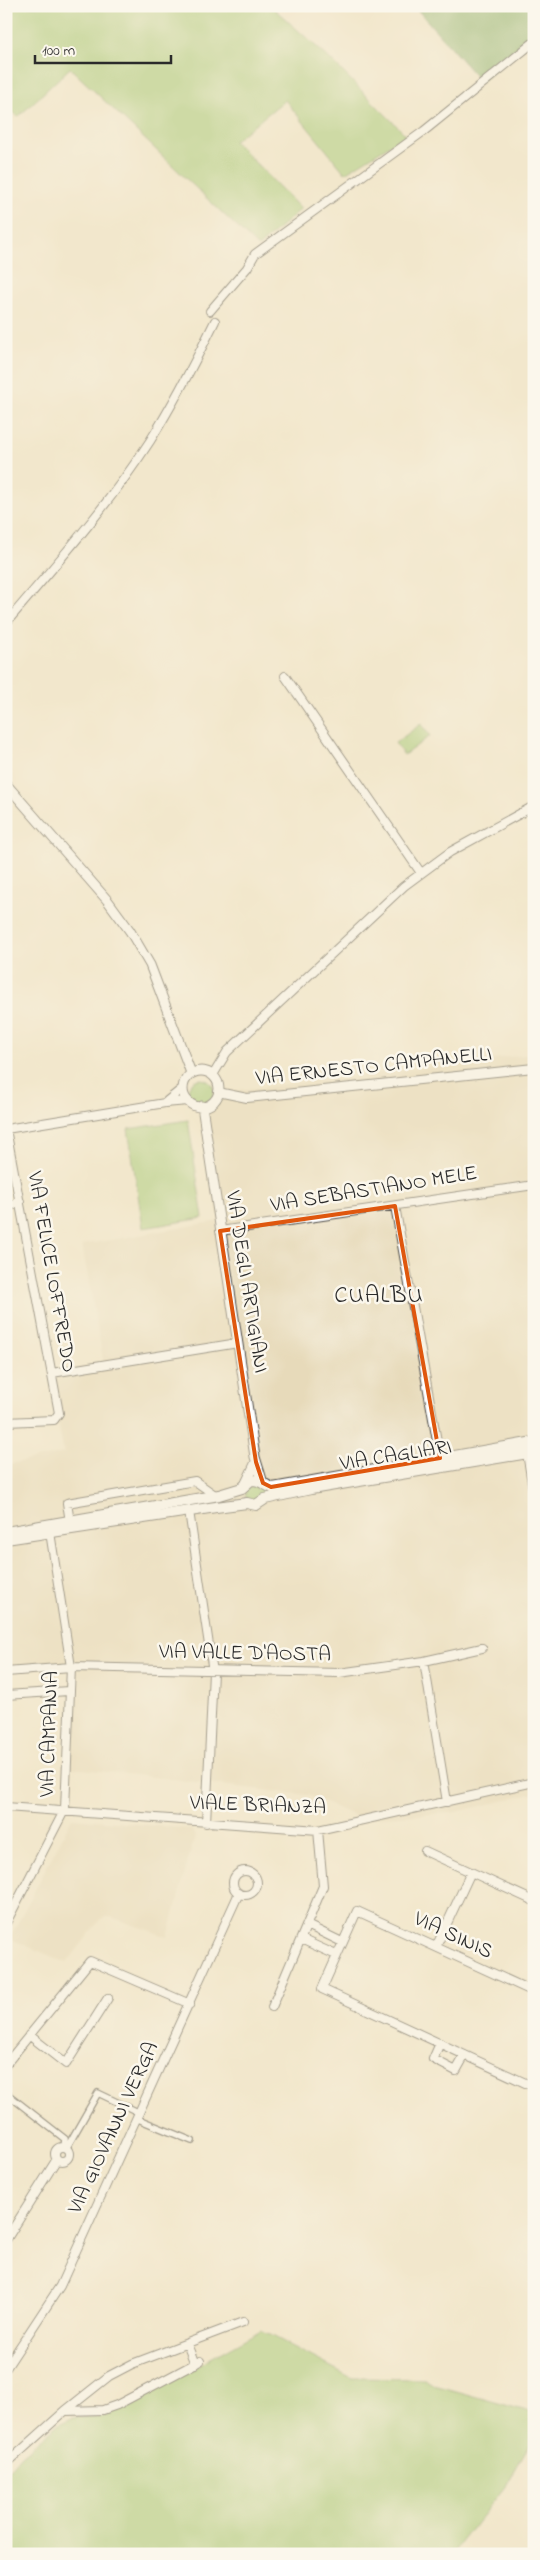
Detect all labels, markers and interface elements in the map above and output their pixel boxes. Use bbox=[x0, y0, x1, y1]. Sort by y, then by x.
scale bar bbox=[35, 32, 171, 64]
text: 100 m bbox=[42, 40, 75, 62]
street label: VIA ERNESTO CAMPANELLI bbox=[253, 1040, 494, 1094]
street label: VIA SEBASTIANO MELE bbox=[268, 1159, 479, 1221]
street label: VIA FELICE LOFFREDO bbox=[18, 1168, 83, 1375]
street label: VIA DEGLI ARTIGIANI bbox=[217, 1188, 275, 1375]
district label: CUALBU bbox=[334, 1279, 424, 1314]
street label: VIA CAGLIARI bbox=[337, 1432, 454, 1480]
street label: VIA VALLE D'AOSTA bbox=[158, 1637, 331, 1670]
street label: VIA CAMPANIA bbox=[33, 1670, 67, 1799]
street label: VIALE BRIANZA bbox=[188, 1789, 327, 1823]
street label: VIA SINIS bbox=[408, 1904, 497, 1967]
street label: VIA GIOVANNI VERGA bbox=[61, 2037, 167, 2220]

